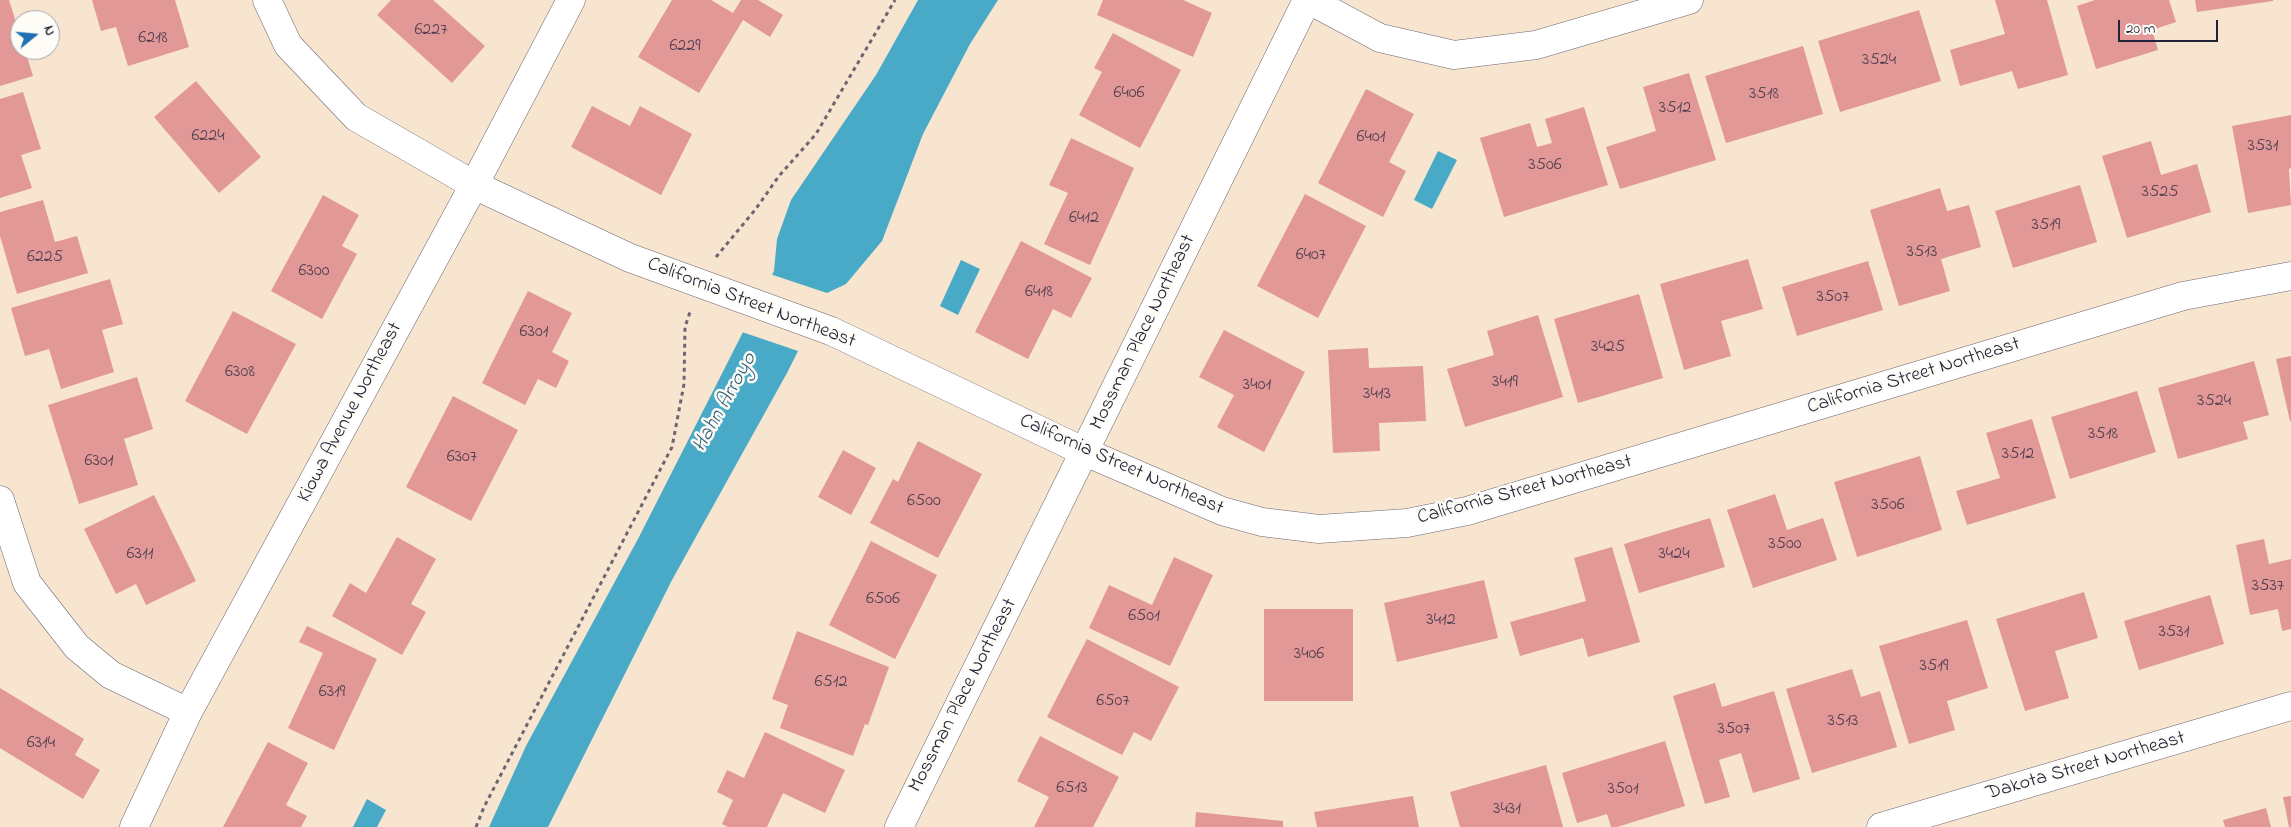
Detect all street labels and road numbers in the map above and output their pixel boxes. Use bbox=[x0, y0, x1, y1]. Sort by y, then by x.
street label: Mossman Place Northeast bbox=[1086, 231, 1202, 435]
street label: California Street Northeast bbox=[644, 253, 858, 355]
street label: Kiowa Avenue Northeast bbox=[293, 319, 409, 507]
street label: California Street Northeast bbox=[1805, 333, 2023, 421]
street label: California Street Northeast bbox=[1015, 410, 1227, 522]
street label: California Street Northeast bbox=[1415, 451, 1635, 531]
street label: Mossman Place Northeast bbox=[905, 595, 1023, 797]
street label: Dakota Street Northeast bbox=[1984, 727, 2188, 807]

